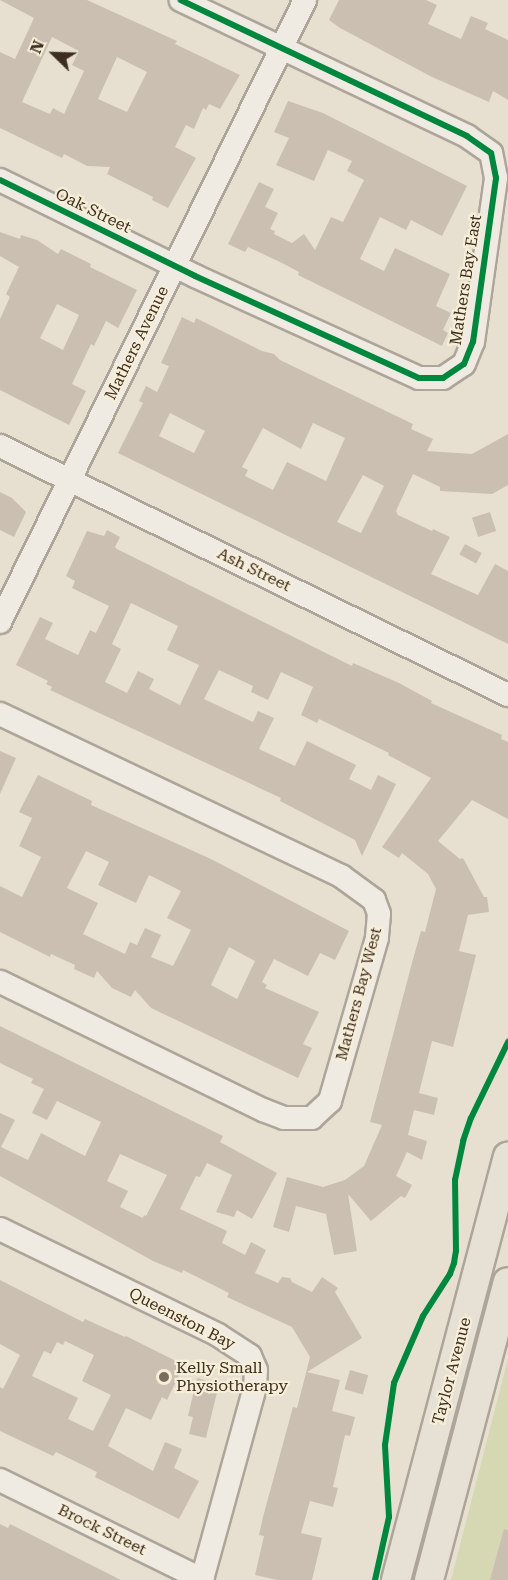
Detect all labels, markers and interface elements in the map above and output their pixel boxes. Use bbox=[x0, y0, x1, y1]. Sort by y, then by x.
north arrow bbox=[24, 24, 84, 84]
text: N bbox=[26, 37, 48, 56]
street label: Oak Street bbox=[52, 185, 134, 237]
street label: Mathers Bay East bbox=[446, 213, 486, 347]
street label: Mathers Avenue bbox=[101, 283, 173, 403]
street label: Ash Street bbox=[214, 544, 294, 596]
street label: Mathers Bay West bbox=[332, 925, 386, 1063]
street label: Queenston Bay bbox=[126, 1284, 238, 1354]
street label: Taylor Avenue bbox=[428, 1315, 476, 1427]
place label: Kelly Small Physiotherapy bbox=[176, 1358, 288, 1396]
marker: Kelly Small Physiotherapy bbox=[157, 1370, 171, 1384]
street label: Brock Street bbox=[55, 1500, 149, 1560]

